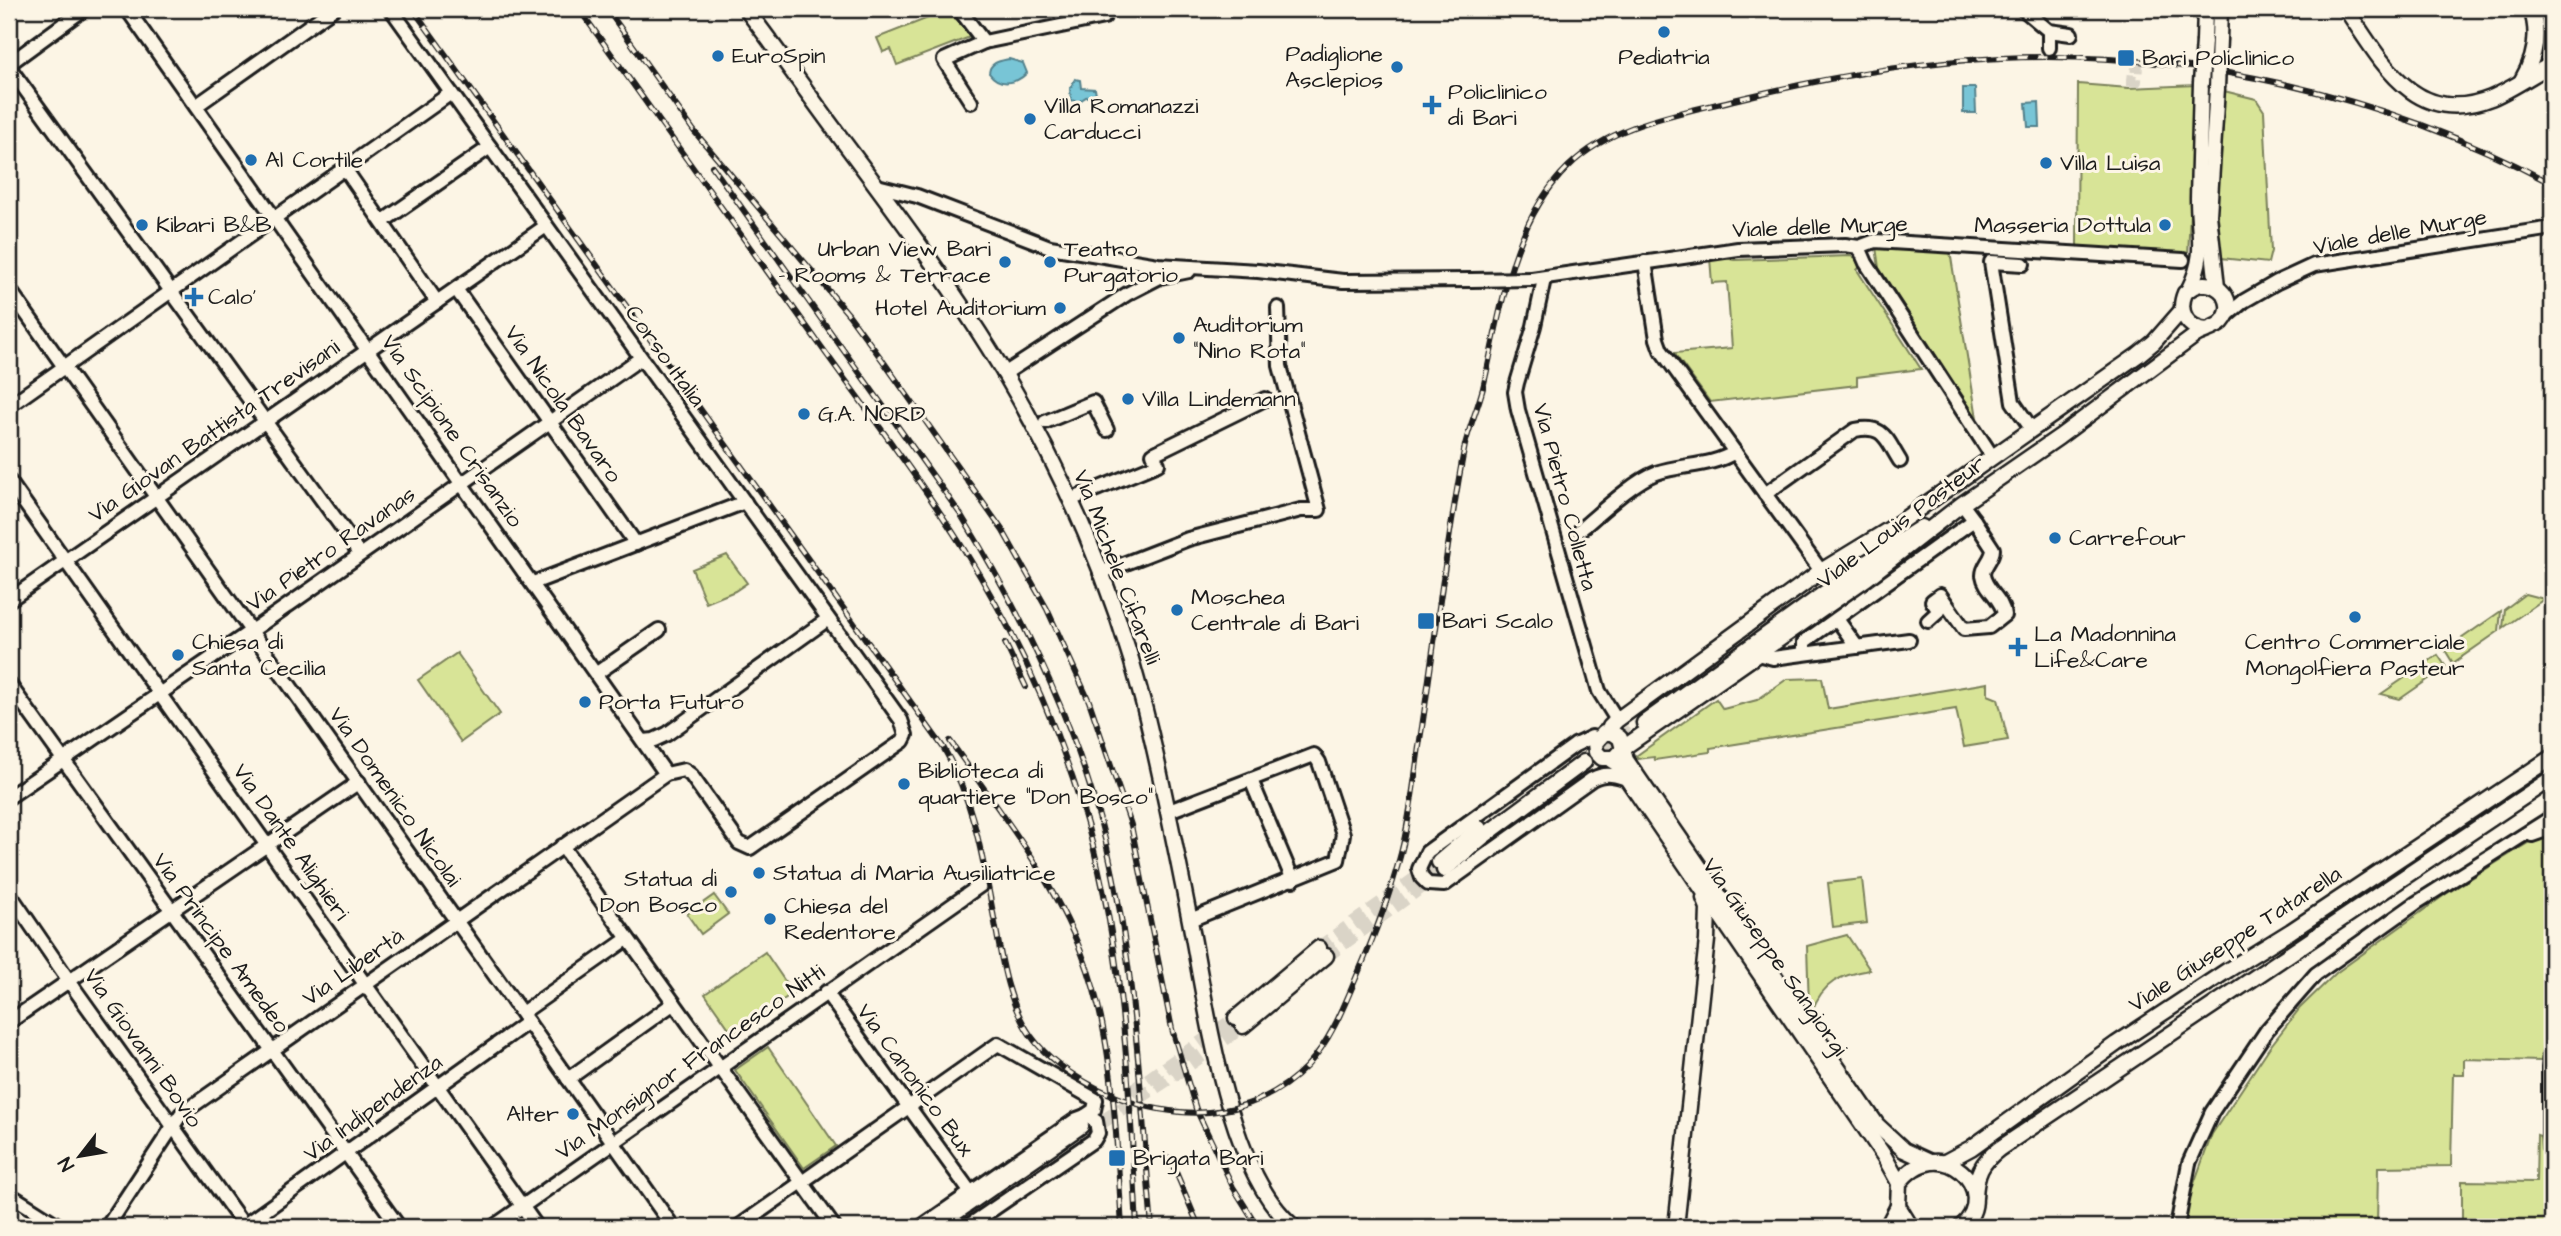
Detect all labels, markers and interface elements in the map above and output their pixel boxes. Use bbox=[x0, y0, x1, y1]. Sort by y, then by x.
marker: Pediatria bbox=[1656, 24, 1672, 40]
place label: Padiglione Asclepios bbox=[1285, 38, 1383, 96]
place label: EuroSpin bbox=[732, 40, 825, 72]
place label: Pediatria bbox=[1618, 41, 1710, 73]
place label: Bari Policlinico bbox=[2142, 42, 2294, 74]
marker: EuroSpin bbox=[710, 48, 726, 64]
marker: Bari Policlinico bbox=[2116, 48, 2136, 68]
marker: Padiglione Asclepios bbox=[1389, 59, 1405, 75]
place label: Policlinico di Bari bbox=[1448, 76, 1547, 134]
place label: Villa Romanazzi Carducci bbox=[1044, 90, 1199, 148]
marker: Policlinico di Bari bbox=[1422, 95, 1442, 115]
marker: Villa Romanazzi Carducci bbox=[1022, 111, 1038, 127]
place label: Al Cortile bbox=[265, 144, 363, 176]
place label: Villa Luisa bbox=[2060, 147, 2161, 179]
marker: Al Cortile bbox=[243, 152, 259, 168]
marker: Villa Luisa bbox=[2038, 155, 2054, 171]
street label: Viale delle Murge bbox=[2311, 201, 2489, 264]
street label: Viale delle Murge bbox=[1732, 208, 1908, 247]
place label: Kibari B&B bbox=[156, 209, 272, 241]
place label: Masseria Dottula bbox=[1974, 209, 2151, 241]
marker: Kibari B&B bbox=[134, 217, 150, 233]
marker: Masseria Dottula bbox=[2157, 217, 2173, 233]
place label: Urban View Bari - Rooms & Terrace bbox=[778, 233, 992, 291]
place label: Teatro Purgatorio bbox=[1064, 233, 1178, 292]
marker: Urban View Bari - Rooms & Terrace bbox=[997, 254, 1013, 270]
marker: Teatro Purgatorio bbox=[1042, 254, 1058, 270]
place label: Calo' bbox=[208, 281, 256, 313]
marker: Calo' bbox=[186, 289, 202, 305]
place label: Hotel Auditorium bbox=[875, 292, 1046, 324]
street label: Corso Italia bbox=[617, 299, 713, 414]
marker: Hotel Auditorium bbox=[1052, 300, 1068, 316]
place label: Auditorium "Nino Rota" bbox=[1193, 309, 1306, 367]
street label: Via Nicola Bavaro bbox=[497, 319, 629, 489]
street label: Via Scipione Crisanzio bbox=[373, 328, 531, 534]
marker: Auditorium "Nino Rota" bbox=[1171, 330, 1187, 346]
street label: Via Giovan Battista Trevisani bbox=[82, 331, 347, 530]
place label: Villa Lindemann bbox=[1142, 383, 1296, 415]
marker: Villa Lindemann bbox=[1120, 391, 1136, 407]
place label: G.A. NORD bbox=[818, 398, 926, 430]
street label: Via Pietro Colletta bbox=[1525, 400, 1605, 595]
marker: G.A. NORD bbox=[796, 406, 812, 422]
street label: Viale Louis Pasteur bbox=[1810, 448, 1992, 596]
street label: Via Michele Cifarelli bbox=[1065, 465, 1169, 669]
street label: Via Pietro Ravanas bbox=[240, 479, 422, 619]
place label: Carrefour bbox=[2069, 522, 2186, 554]
marker: Carrefour bbox=[2047, 530, 2063, 546]
place label: Moschea Centrale di Bari bbox=[1191, 581, 1359, 639]
marker: Moschea Centrale di Bari bbox=[1169, 602, 1185, 618]
place label: Bari Scalo bbox=[1442, 605, 1553, 637]
marker: Centro Commerciale Mongolfiera Pasteur bbox=[2347, 609, 2363, 625]
marker: Bari Scalo bbox=[1416, 611, 1436, 631]
place label: La Madonnina Life&Care bbox=[2034, 618, 2176, 676]
place label: Chiesa di Santa Cecilia bbox=[192, 626, 326, 684]
place label: Centro Commerciale Mongolfiera Pasteur bbox=[2245, 626, 2465, 685]
marker: La Madonnina Life&Care bbox=[2008, 637, 2028, 657]
marker: Chiesa di Santa Cecilia bbox=[170, 647, 186, 663]
place label: Porta Futuro bbox=[599, 686, 744, 718]
marker: Porta Futuro bbox=[577, 694, 593, 710]
street label: Via Domenico Nicolai bbox=[321, 701, 469, 894]
place label: Biblioteca di quartiere "Don Bosco" bbox=[918, 755, 1153, 813]
street label: Via Dante Alighieri bbox=[224, 757, 357, 928]
marker: Biblioteca di quartiere "Don Bosco" bbox=[896, 776, 912, 792]
street label: Via Principe Amedeo bbox=[145, 846, 297, 1040]
street label: Via Giuseppe Sangiorgi bbox=[1694, 851, 1856, 1064]
place label: Statua di Maria Ausiliatrice bbox=[773, 857, 1056, 889]
street label: Viale Giuseppe Tatarella bbox=[2122, 858, 2348, 1020]
place label: Statua di Don Bosco bbox=[600, 863, 718, 921]
marker: Statua di Maria Ausiliatrice bbox=[751, 865, 767, 881]
marker: Statua di Don Bosco bbox=[723, 884, 739, 900]
place label: Chiesa del Redentore bbox=[784, 890, 896, 948]
marker: Chiesa del Redentore bbox=[762, 911, 778, 927]
street label: Via Libertà bbox=[296, 920, 410, 1014]
street label: Via Monsignor Francesco Nitti bbox=[549, 956, 832, 1168]
street label: Via Giovanni Bovio bbox=[76, 962, 210, 1134]
street label: Via Canonico Bux bbox=[849, 997, 981, 1163]
street label: Via Indipendenza bbox=[297, 1046, 449, 1169]
place label: Alter bbox=[506, 1098, 559, 1130]
marker: Alter bbox=[565, 1106, 581, 1122]
north arrow bbox=[46, 1120, 116, 1190]
place label: Brigata Bari bbox=[1133, 1142, 1264, 1175]
marker: Brigata Bari bbox=[1107, 1148, 1127, 1168]
text: N bbox=[52, 1152, 81, 1176]

